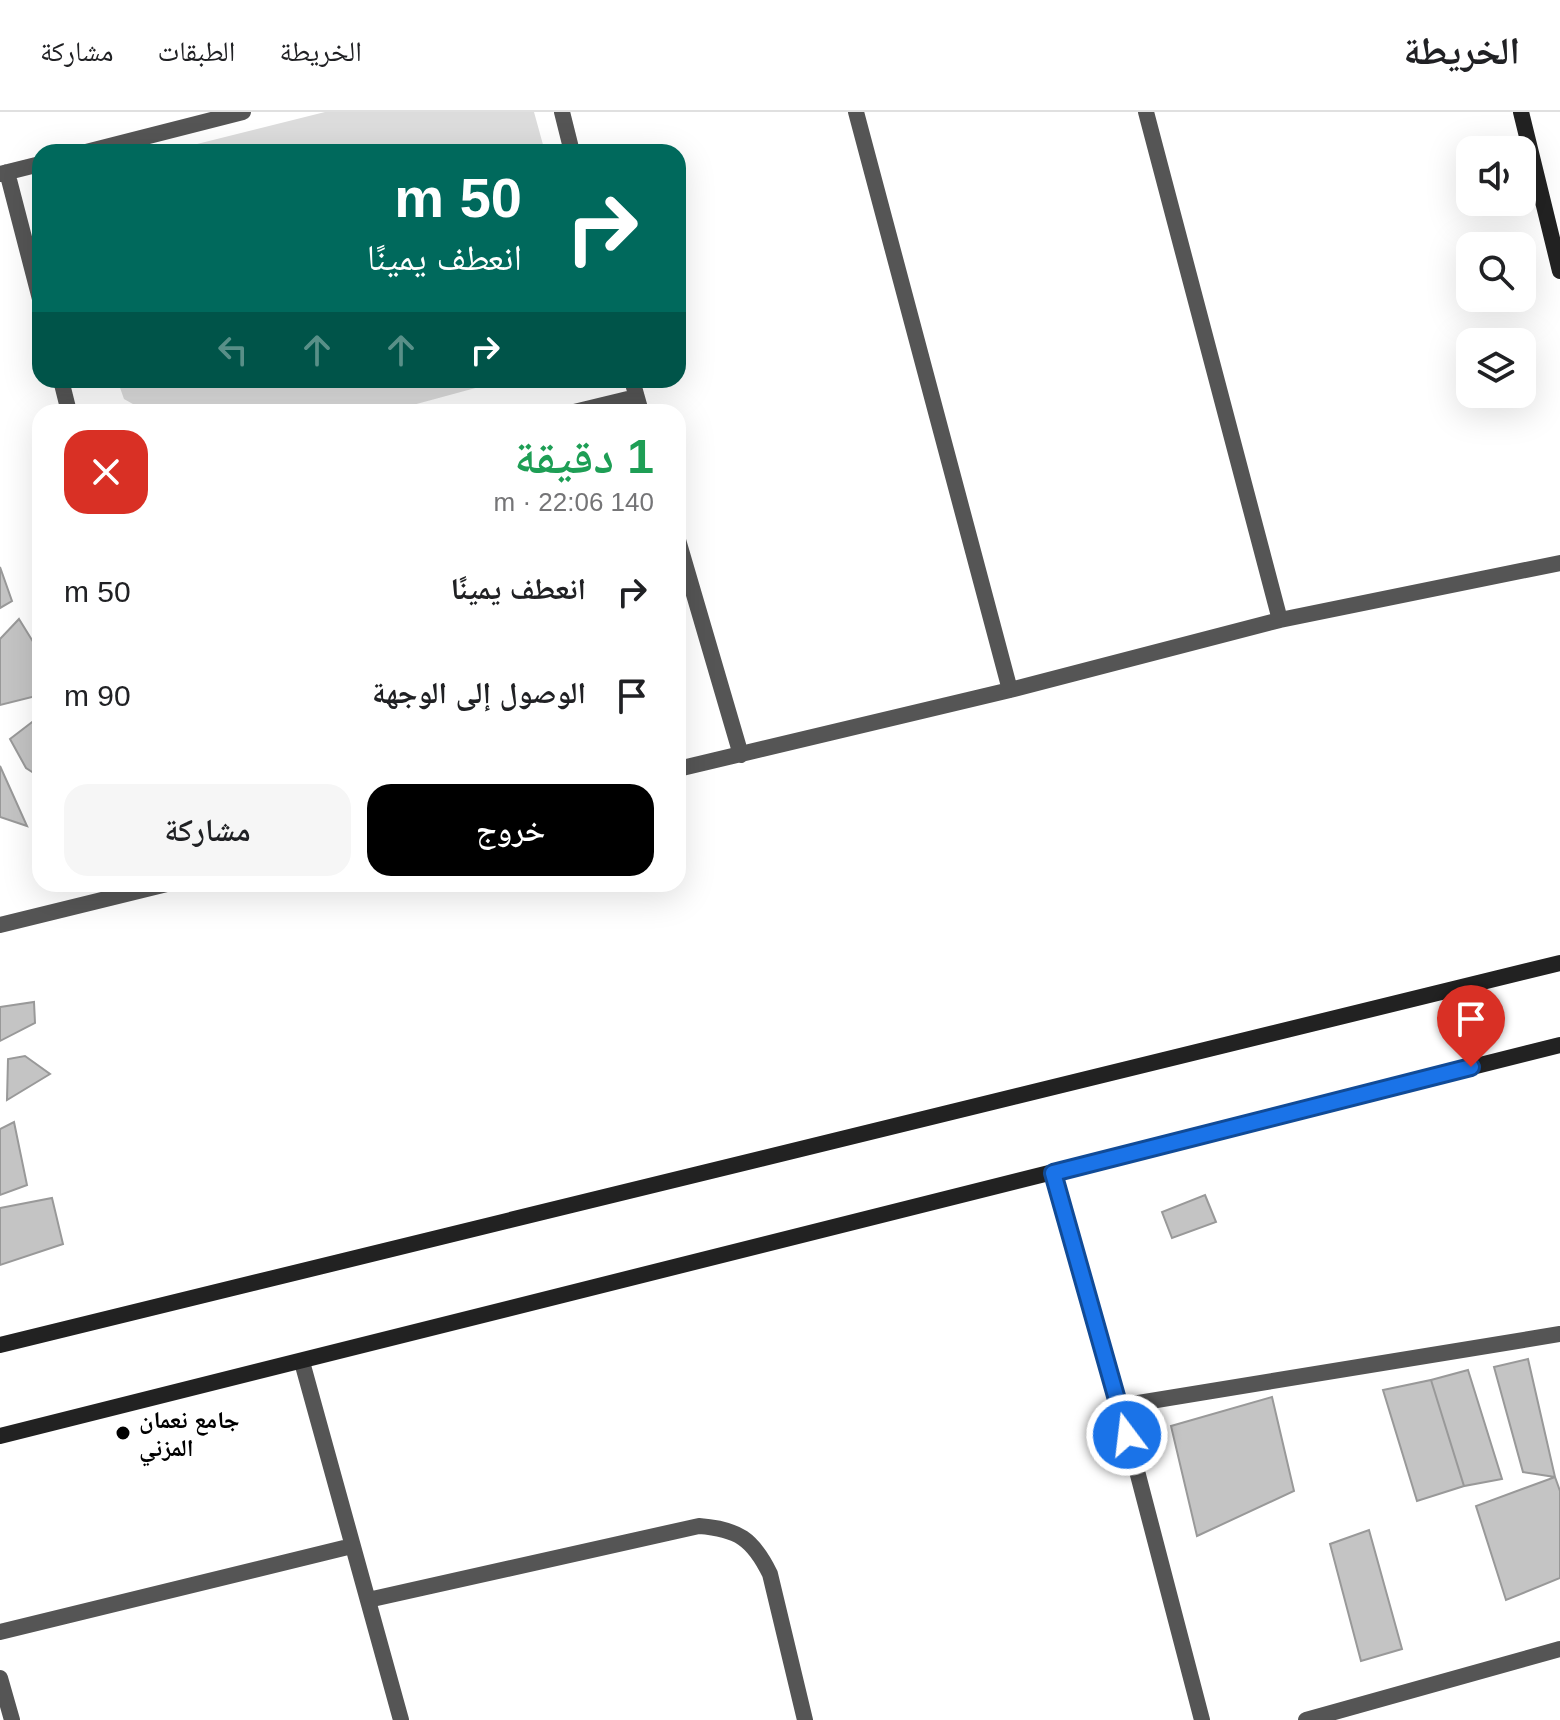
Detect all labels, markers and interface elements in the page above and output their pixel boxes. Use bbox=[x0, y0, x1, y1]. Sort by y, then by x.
text: الخريطة bbox=[1403, 30, 1520, 72]
text: مشاركة bbox=[40, 36, 114, 67]
text: الطبقات bbox=[158, 36, 235, 67]
text: الخريطة bbox=[279, 36, 362, 67]
map controls bbox=[1456, 136, 1536, 408]
button: sound bbox=[1456, 136, 1536, 216]
text: 50 m bbox=[394, 166, 522, 229]
icon: right bbox=[550, 176, 654, 280]
button: search bbox=[1456, 232, 1536, 312]
text: انعطف يمينًا bbox=[367, 237, 522, 278]
icon: left bbox=[211, 328, 255, 372]
icon: ahead bbox=[295, 328, 339, 372]
icon: ahead bbox=[379, 328, 423, 372]
icon: right bbox=[463, 328, 507, 372]
button: layers bbox=[1456, 328, 1536, 408]
button: close bbox=[64, 430, 148, 514]
text: 1 دقيقة bbox=[514, 430, 654, 483]
text: 140 m · 22:06 bbox=[494, 487, 654, 517]
icon: right bbox=[610, 570, 654, 614]
text: انعطف يمينًا bbox=[450, 572, 586, 605]
text: 50 m bbox=[64, 575, 131, 608]
icon: arrive bbox=[610, 674, 654, 718]
text: الوصول إلى الوجهة bbox=[372, 676, 586, 709]
text: 90 m bbox=[64, 679, 131, 712]
button: مشاركة bbox=[64, 784, 351, 876]
button: خروج bbox=[367, 784, 654, 876]
pin bbox=[1437, 985, 1505, 1067]
icon: arrive bbox=[1449, 997, 1493, 1041]
position arrow bbox=[1085, 1393, 1169, 1477]
place label: جامع نعمان المزني bbox=[139, 1406, 240, 1466]
marker: جامع نعمان المزني bbox=[114, 1424, 132, 1442]

